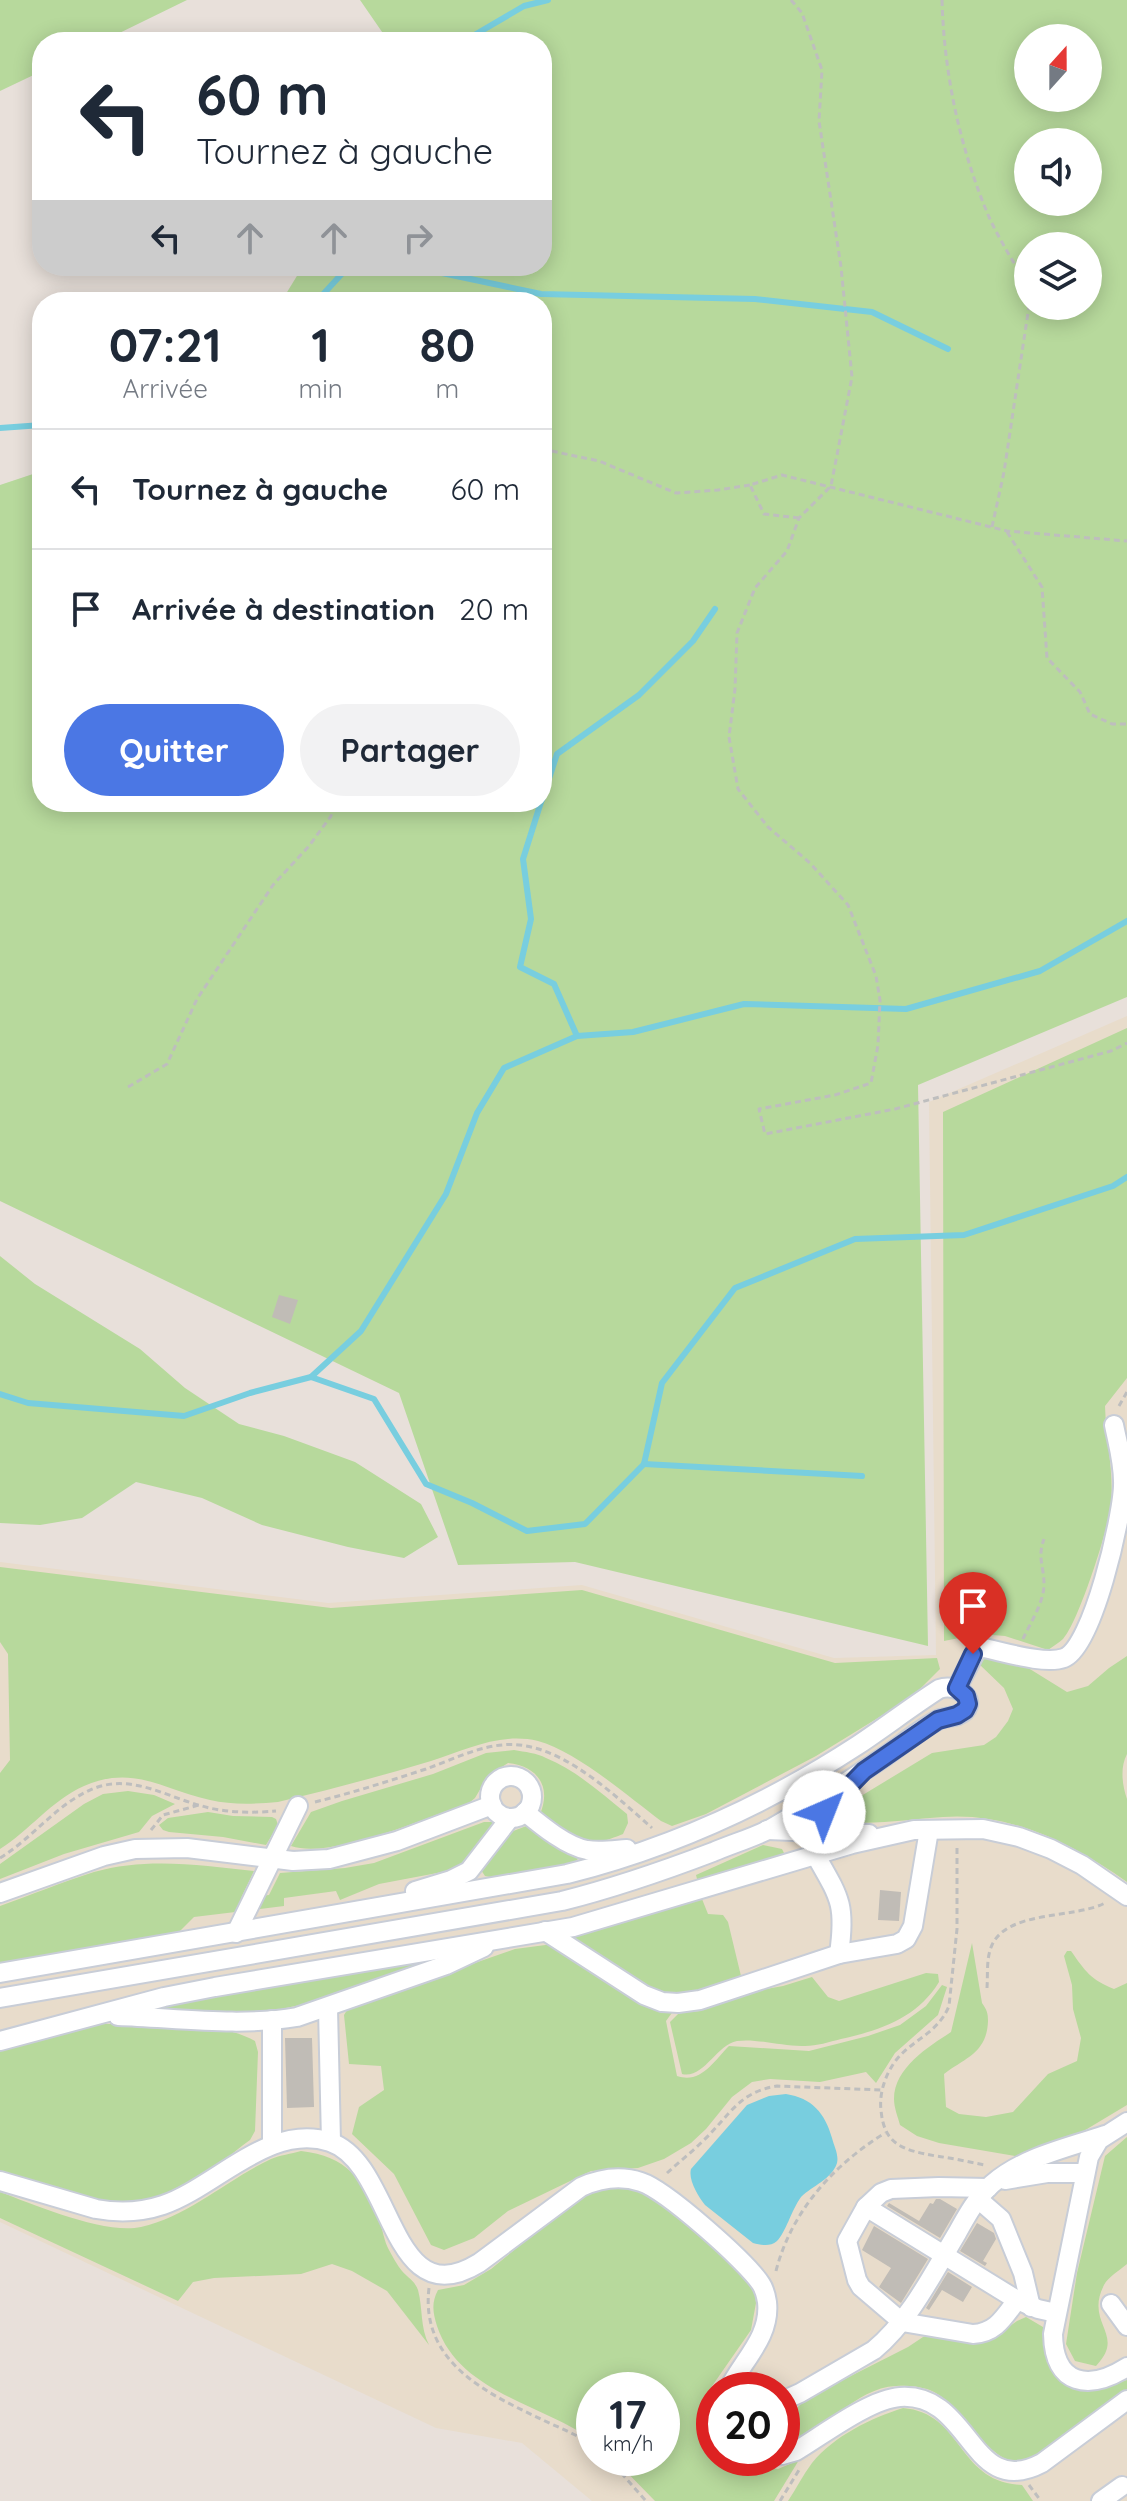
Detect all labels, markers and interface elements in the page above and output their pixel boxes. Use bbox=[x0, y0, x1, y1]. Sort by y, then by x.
north arrow bbox=[1014, 24, 1102, 112]
map controls bbox=[1014, 24, 1102, 320]
text: 60 m bbox=[196, 59, 329, 129]
icon: left bbox=[64, 64, 168, 168]
text: Tournez à gauche bbox=[196, 128, 493, 173]
button: sound bbox=[1014, 128, 1102, 216]
icon: left bbox=[144, 216, 188, 260]
icon: ahead bbox=[228, 216, 272, 260]
icon: ahead bbox=[312, 216, 356, 260]
icon: right bbox=[396, 216, 440, 260]
button: layers bbox=[1014, 232, 1102, 320]
text: 07:21 bbox=[109, 314, 222, 374]
text: 1 bbox=[311, 314, 330, 374]
text: 80 bbox=[419, 314, 475, 374]
text: Arrivée bbox=[123, 372, 208, 405]
text: min bbox=[298, 372, 343, 405]
text: m bbox=[436, 372, 459, 405]
icon: left bbox=[64, 467, 108, 511]
text: Tournez à gauche bbox=[132, 470, 388, 508]
text: 60 m bbox=[450, 470, 520, 508]
icon: arrive bbox=[64, 587, 108, 631]
text: Arrivée à destination bbox=[132, 590, 435, 628]
text: 20 m bbox=[459, 590, 529, 628]
button: Quitter bbox=[64, 704, 284, 796]
button: Partager bbox=[300, 704, 520, 796]
pin bbox=[939, 1572, 1007, 1654]
icon: arrive bbox=[951, 1584, 995, 1628]
position arrow bbox=[782, 1770, 866, 1854]
speed limit sign: 20 bbox=[696, 2372, 800, 2476]
text: 17 bbox=[609, 2389, 647, 2439]
text: km/h bbox=[603, 2431, 653, 2456]

